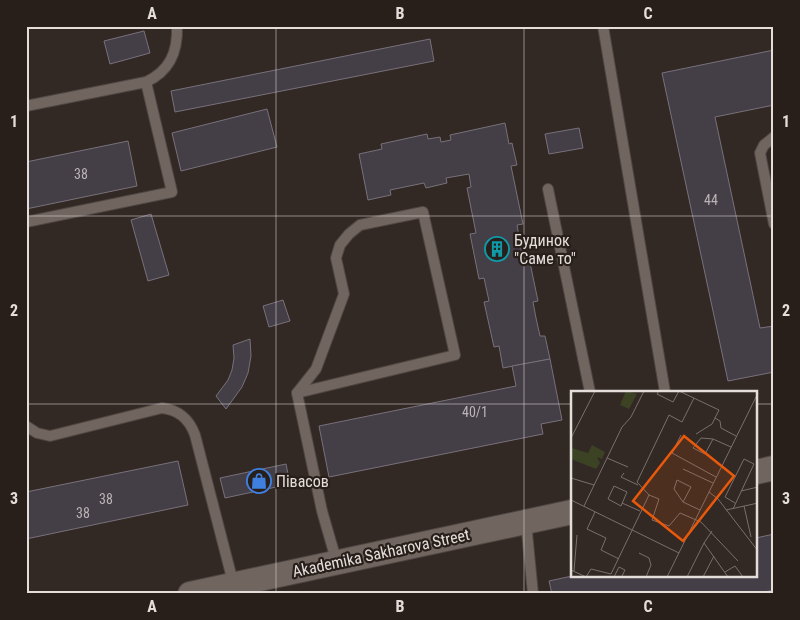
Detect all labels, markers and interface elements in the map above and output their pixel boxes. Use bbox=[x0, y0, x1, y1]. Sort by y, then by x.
text: A bbox=[147, 4, 157, 23]
text: B bbox=[396, 4, 405, 23]
text: C bbox=[643, 4, 653, 23]
text: 1 bbox=[10, 112, 18, 131]
text: 1 bbox=[782, 112, 790, 131]
house number: 38 bbox=[74, 166, 88, 182]
house number: 44 bbox=[704, 192, 718, 208]
place label: Будинок "Саме то" bbox=[514, 231, 576, 268]
building icon: Будинок "Саме то" bbox=[484, 236, 510, 262]
text: 2 bbox=[10, 301, 18, 320]
text: 2 bbox=[782, 301, 790, 320]
inset map bbox=[571, 391, 758, 578]
house number: 40/1 bbox=[462, 404, 488, 420]
shop icon: Півасов bbox=[246, 468, 272, 494]
place label: Півасов bbox=[276, 472, 329, 491]
text: 3 bbox=[10, 489, 18, 508]
text: 3 bbox=[782, 489, 790, 508]
house number: 38 bbox=[99, 491, 113, 507]
house number: 38 bbox=[76, 505, 90, 521]
street label: Akademika Sakharova Street bbox=[291, 525, 472, 581]
text: A bbox=[147, 597, 157, 616]
text: B bbox=[396, 597, 405, 616]
text: C bbox=[643, 597, 653, 616]

